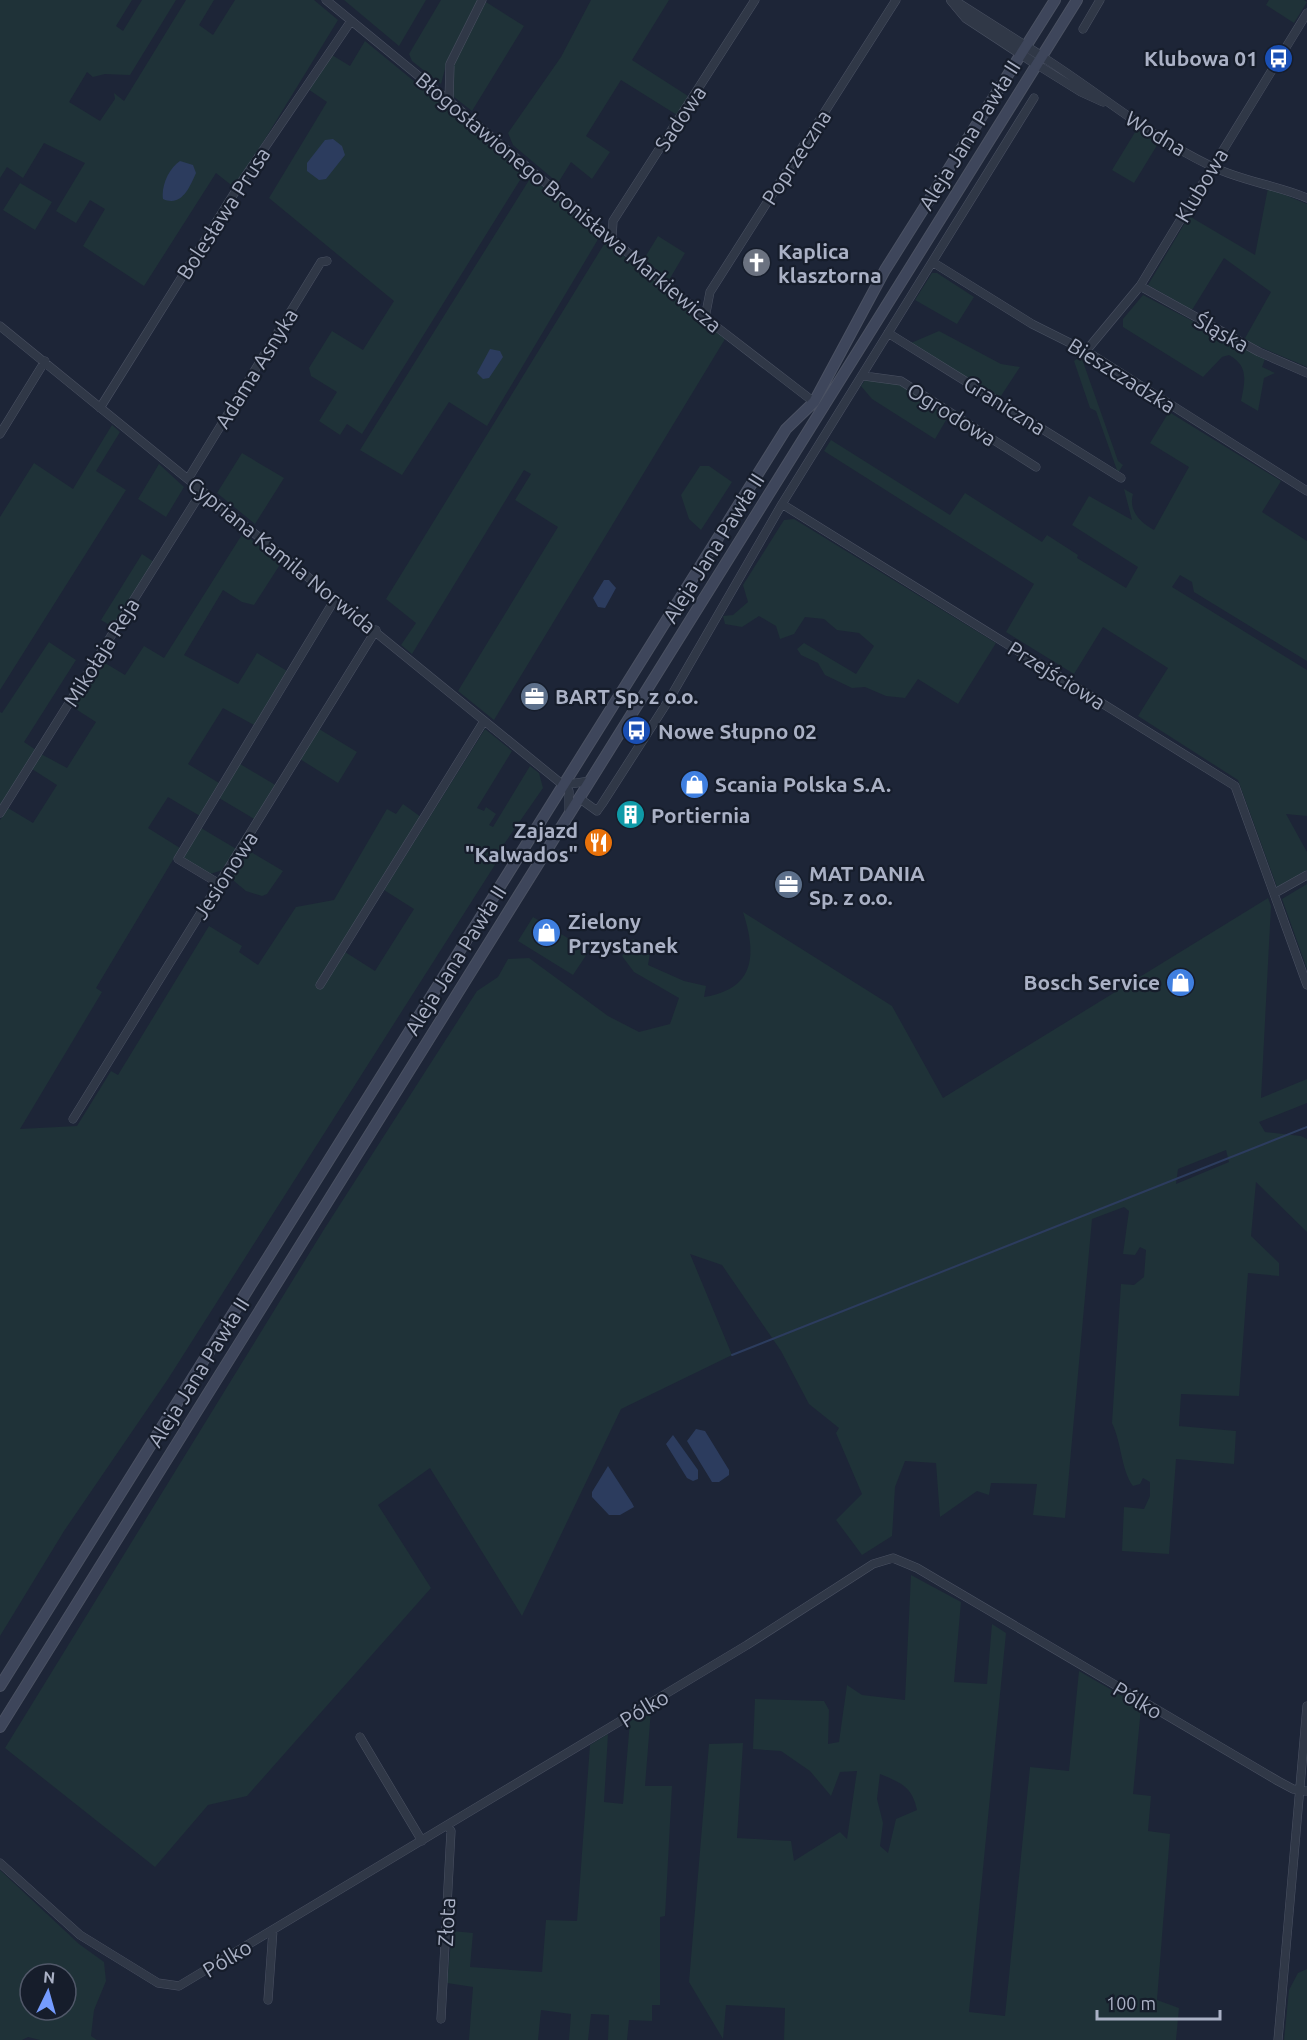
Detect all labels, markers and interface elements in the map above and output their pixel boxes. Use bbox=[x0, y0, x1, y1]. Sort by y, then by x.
bus stop icon: Klubowa 01 bbox=[1263, 42, 1295, 74]
place label: Klubowa 01 bbox=[1144, 46, 1258, 70]
street label: Aleja Jana Pawła II bbox=[913, 56, 1025, 214]
street label: Błogosławionego Bronisława Markiewicza bbox=[411, 67, 727, 337]
street label: Sadowa bbox=[650, 81, 710, 155]
street label: Poprzeczna bbox=[756, 105, 836, 209]
street label: Wodna bbox=[1121, 106, 1191, 160]
street label: Bolesława Prusa bbox=[171, 142, 275, 284]
street label: Klubowa bbox=[1170, 144, 1232, 226]
place label: Kaplica klasztorna bbox=[778, 239, 882, 287]
church icon: Kaplica klasztorna bbox=[741, 247, 773, 279]
street label: Adama Asnyka bbox=[210, 304, 302, 432]
street label: Śląska bbox=[1191, 307, 1253, 357]
street label: Bieszczadzka bbox=[1064, 332, 1180, 418]
street label: Graniczna bbox=[960, 370, 1050, 440]
street label: Ogrodowa bbox=[903, 377, 1001, 451]
street label: Aleja Jana Pawła II bbox=[657, 469, 769, 627]
street label: Cypriana Kamila Norwida bbox=[183, 472, 381, 638]
street label: Mikołaja Reja bbox=[58, 593, 144, 711]
street label: Przejściowa bbox=[1004, 636, 1110, 714]
office icon: BART Sp. z o.o. bbox=[518, 680, 550, 712]
place label: BART Sp. z o.o. bbox=[555, 684, 698, 708]
bus stop icon: Nowe Słupno 02 bbox=[621, 715, 653, 747]
place label: Nowe Słupno 02 bbox=[658, 719, 817, 743]
shop icon: Scania Polska S.A. bbox=[678, 768, 710, 800]
place label: Scania Polska S.A. bbox=[715, 772, 891, 796]
building icon: Portiernia bbox=[614, 799, 646, 831]
place label: Portiernia bbox=[651, 803, 750, 827]
place label: Zajazd "Kalwados" bbox=[465, 818, 578, 866]
restaurant icon: Zajazd "Kalwados" bbox=[583, 826, 615, 858]
street label: Jesionowa bbox=[188, 827, 262, 923]
place label: MAT DANIA Sp. z o.o. bbox=[809, 861, 925, 909]
office icon: MAT DANIA Sp. z o.o. bbox=[772, 869, 804, 901]
street label: Aleja Jana Pawła II bbox=[399, 881, 511, 1039]
place label: Zielony Przystanek bbox=[568, 909, 678, 957]
shop icon: Zielony Przystanek bbox=[531, 917, 563, 949]
shop icon: Bosch Service bbox=[1165, 966, 1197, 998]
place label: Bosch Service bbox=[1024, 970, 1160, 994]
street label: Aleja Jana Pawła II bbox=[142, 1293, 254, 1451]
street label: Pólko bbox=[1109, 1676, 1167, 1724]
street label: Pólko bbox=[615, 1684, 673, 1732]
street label: Złota bbox=[433, 1897, 459, 1947]
street label: Pólko bbox=[198, 1934, 256, 1982]
north arrow bbox=[18, 1962, 78, 2022]
text: N bbox=[43, 1968, 56, 1987]
scale bar bbox=[1097, 1983, 1220, 2021]
text: 100 m bbox=[1106, 1993, 1156, 2013]

